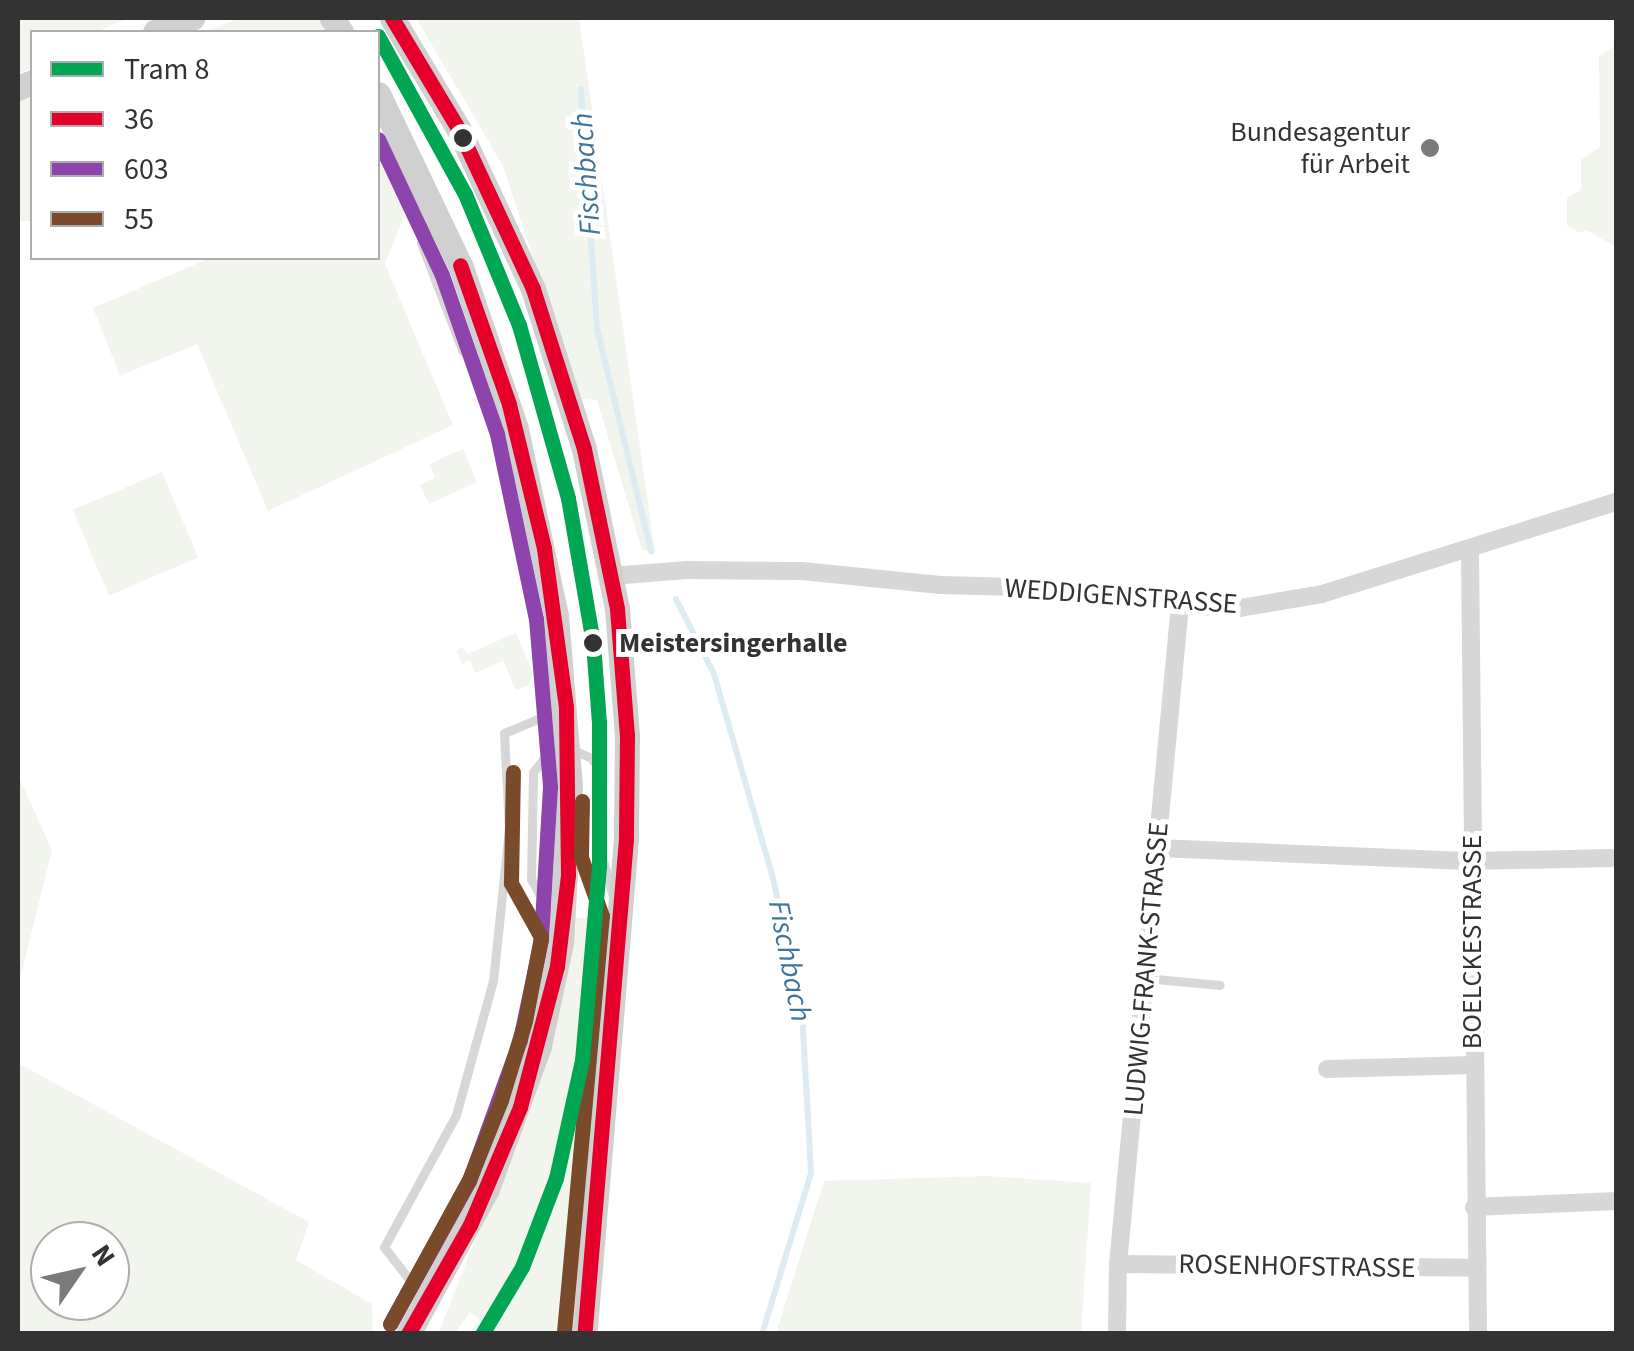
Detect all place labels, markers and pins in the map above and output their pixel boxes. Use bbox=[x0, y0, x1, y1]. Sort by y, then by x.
place label: Bundesagentur für Arbeit bbox=[1230, 115, 1410, 181]
unlabelled marker bbox=[453, 128, 473, 148]
marker: Bundesagentur für Arbeit bbox=[1419, 137, 1441, 159]
marker: Meistersingerhalle bbox=[576, 626, 610, 660]
place label: Meistersingerhalle bbox=[619, 626, 848, 660]

